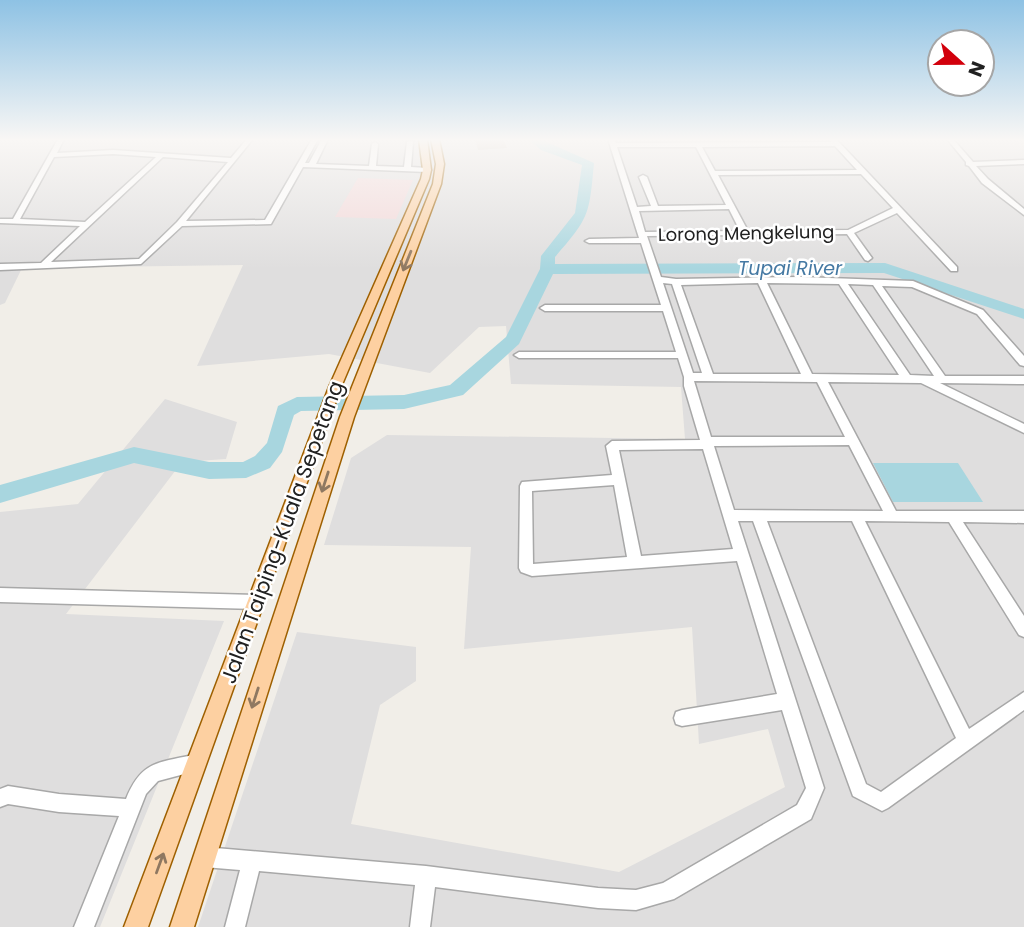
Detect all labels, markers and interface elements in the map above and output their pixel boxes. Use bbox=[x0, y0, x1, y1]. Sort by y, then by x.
north arrow bbox=[926, 28, 996, 98]
text: N bbox=[961, 57, 992, 80]
street label: Lorong Mengkelung bbox=[658, 219, 834, 247]
one-way arrow bbox=[400, 249, 413, 271]
water label: Tupai River bbox=[738, 255, 843, 282]
street label: Jalan Taiping-Kuala Sepetang bbox=[214, 377, 350, 687]
one-way arrow bbox=[318, 471, 331, 493]
one-way arrow bbox=[248, 687, 260, 709]
one-way arrow bbox=[154, 853, 167, 875]

